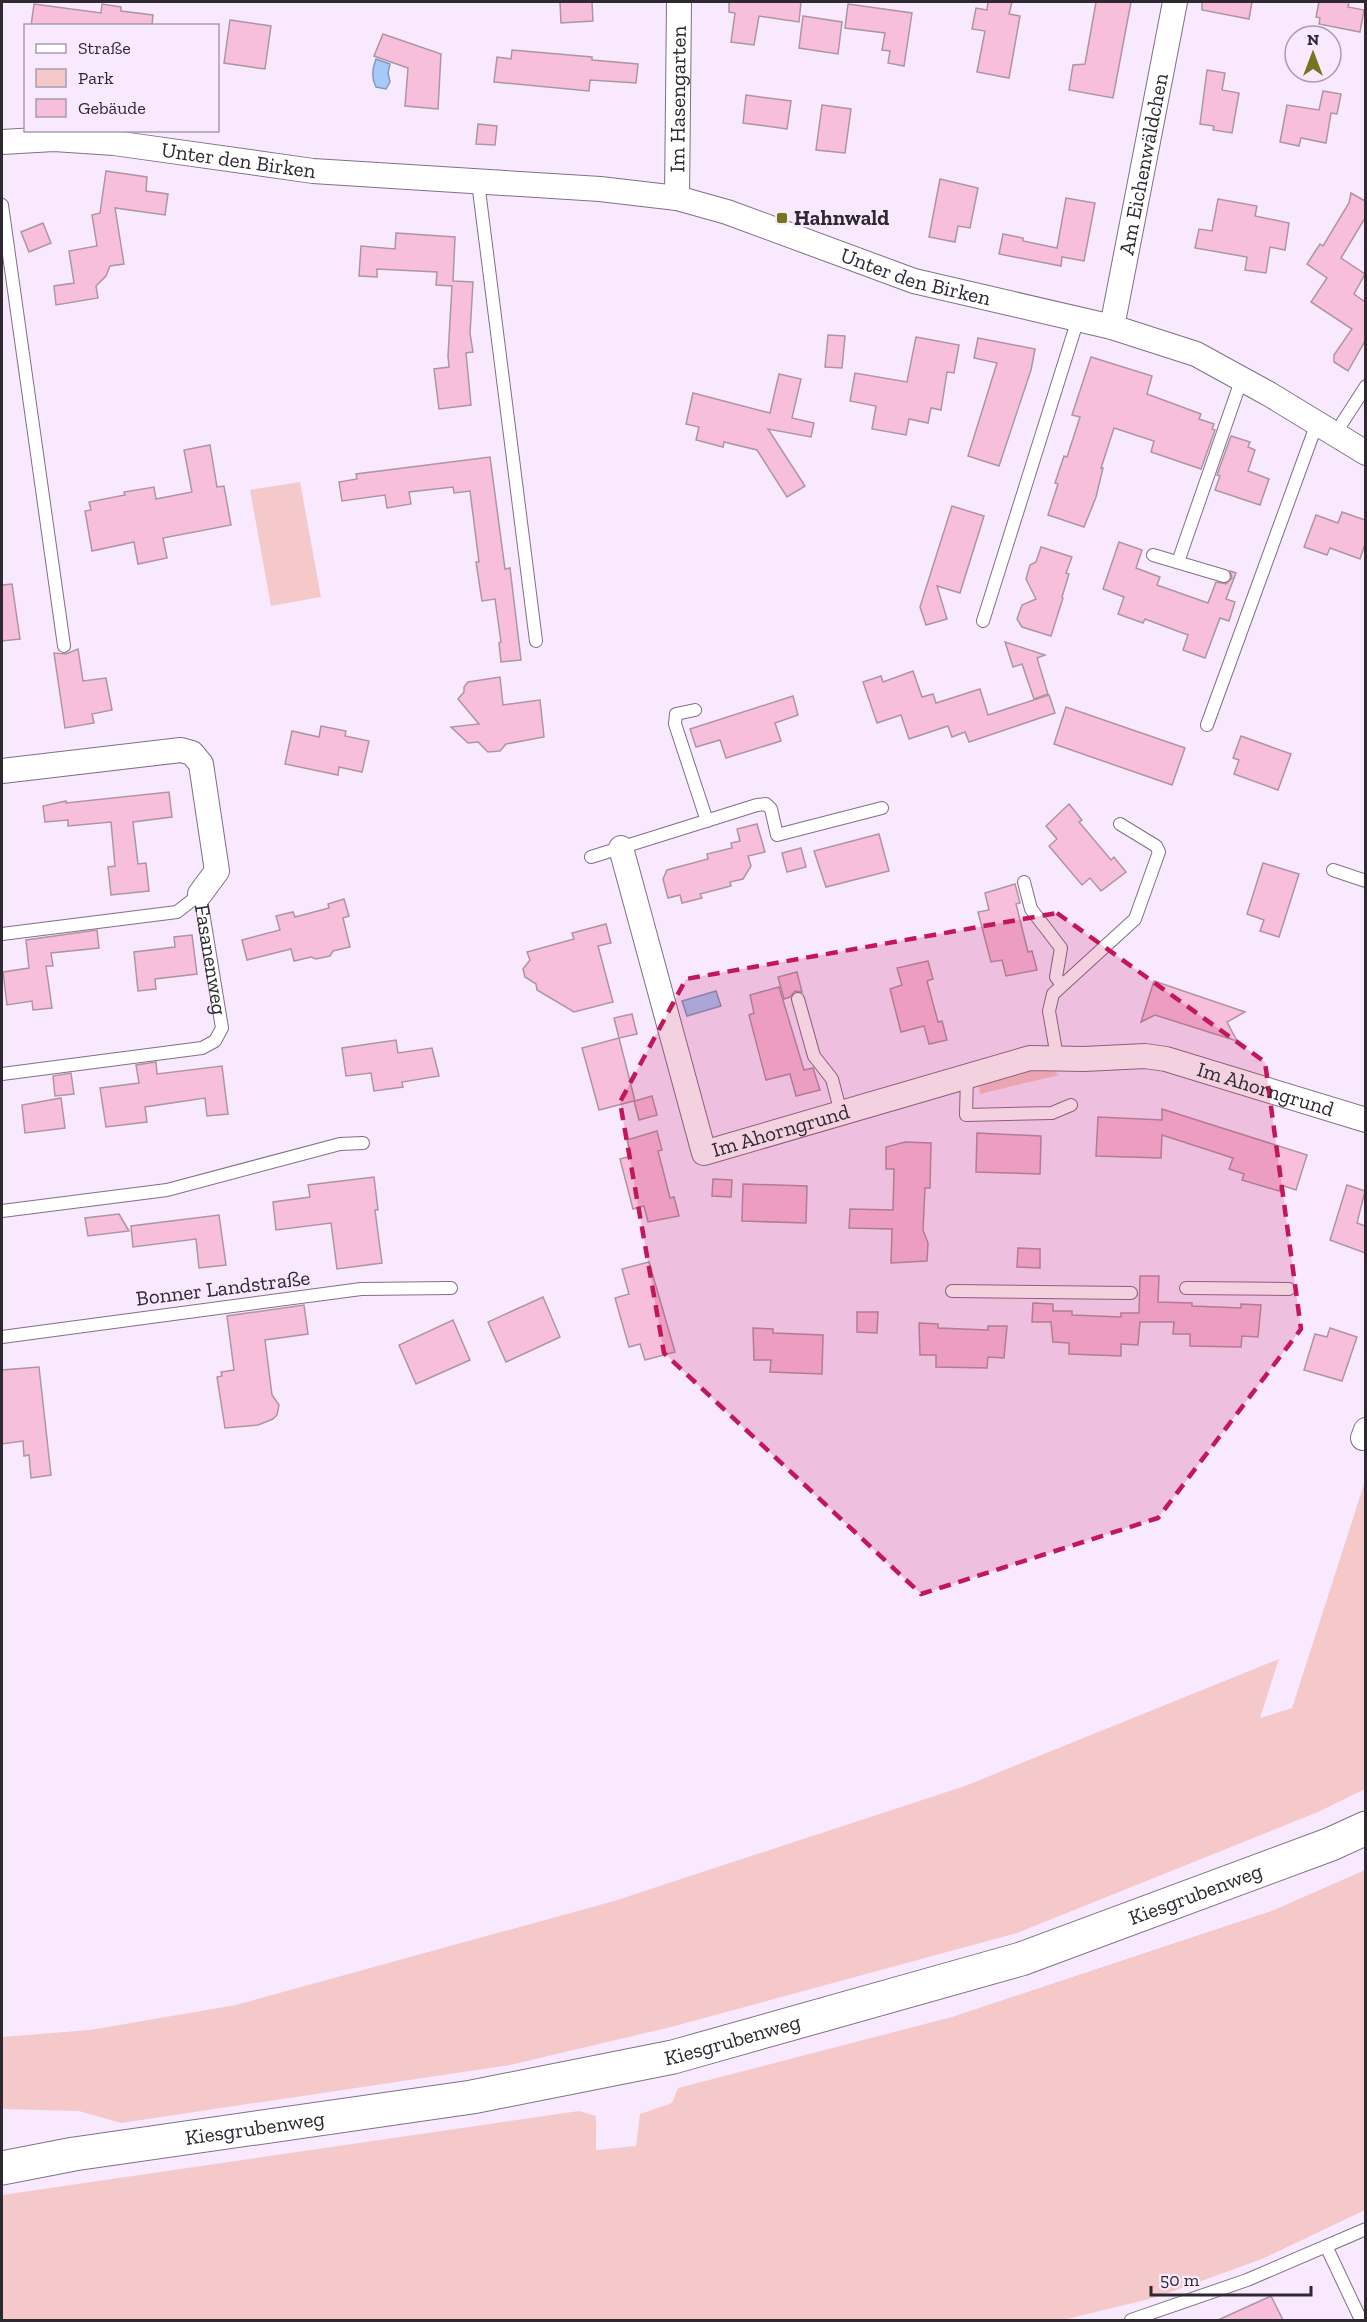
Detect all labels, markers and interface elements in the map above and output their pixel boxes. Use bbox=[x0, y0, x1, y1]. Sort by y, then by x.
legend bbox=[24, 24, 219, 132]
north arrow bbox=[1283, 24, 1343, 84]
street label: Im Hasengarten bbox=[664, 25, 691, 173]
text: N bbox=[1307, 30, 1319, 49]
text: Straße bbox=[78, 37, 131, 59]
text: Park bbox=[78, 67, 114, 89]
street label: Am Eichenwäldchen bbox=[1113, 71, 1173, 257]
text: Gebäude bbox=[78, 97, 146, 119]
street label: Unter den Birken bbox=[160, 137, 317, 183]
place label: Hahnwald bbox=[794, 205, 889, 230]
marker: Hahnwald bbox=[775, 211, 789, 225]
street label: Unter den Birken bbox=[837, 242, 993, 310]
street label: Fasanenweg bbox=[190, 902, 233, 1017]
street label: Im Ahorngrund bbox=[1194, 1056, 1338, 1122]
street label: Im Ahorngrund bbox=[709, 1098, 853, 1162]
street label: Bonner Landstraße bbox=[134, 1264, 312, 1311]
street label: Kiesgrubenweg bbox=[1125, 1857, 1266, 1930]
street label: Kiesgrubenweg bbox=[662, 2009, 804, 2070]
street label: Kiesgrubenweg bbox=[183, 2105, 327, 2150]
scale bar bbox=[1151, 2259, 1312, 2297]
text: 50 m bbox=[1160, 2269, 1200, 2291]

